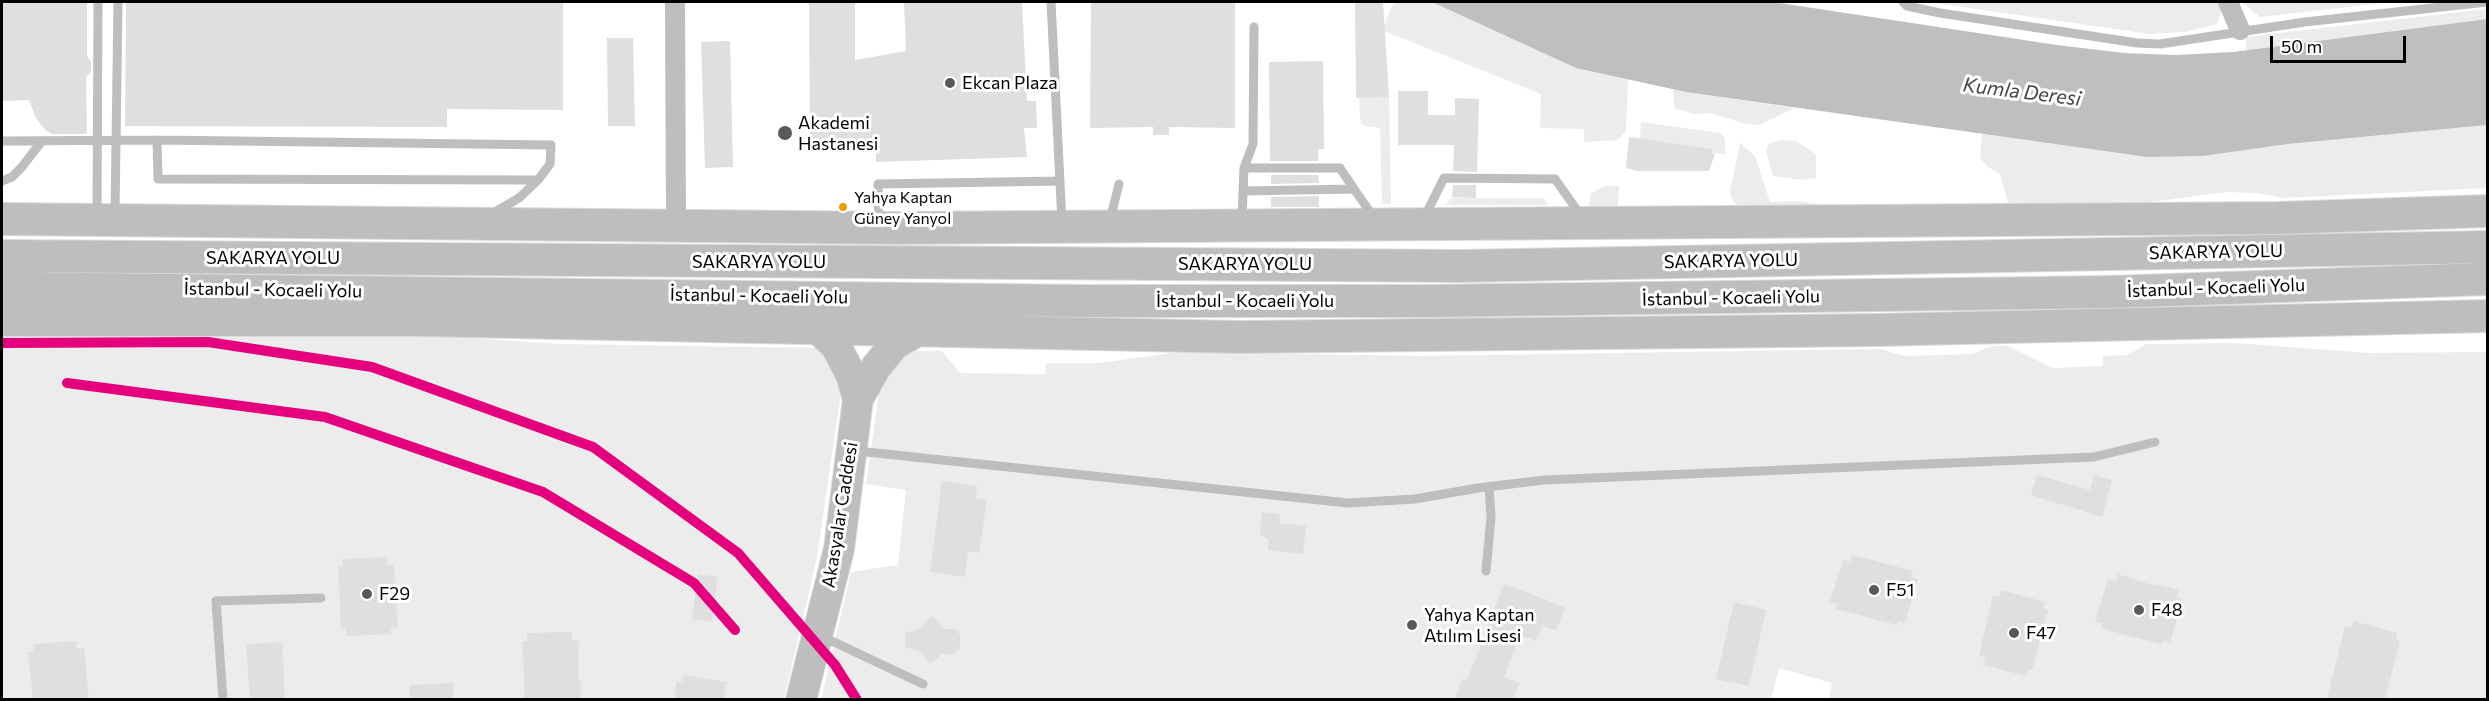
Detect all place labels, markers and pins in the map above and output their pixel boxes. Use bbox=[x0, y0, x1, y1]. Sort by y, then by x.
place label: Ekcan Plaza bbox=[962, 72, 1058, 94]
marker: Ekcan Plaza bbox=[943, 76, 957, 90]
place label: Akademi Hastanesi bbox=[798, 112, 878, 154]
marker: Akademi Hastanesi bbox=[776, 124, 794, 142]
place label: Yahya Kaptan Güney Yanyol bbox=[854, 188, 952, 226]
marker: Yahya Kaptan Güney Yanyol bbox=[837, 201, 849, 213]
place label: F51 bbox=[1886, 579, 1914, 601]
place label: F29 bbox=[379, 583, 410, 605]
marker: F51 bbox=[1867, 583, 1881, 597]
marker: F29 bbox=[360, 587, 374, 601]
place label: F48 bbox=[2151, 599, 2183, 621]
marker: F48 bbox=[2132, 603, 2146, 617]
place label: Yahya Kaptan Atılım Lisesi bbox=[1424, 604, 1535, 646]
marker: Yahya Kaptan Atılım Lisesi bbox=[1405, 618, 1419, 632]
place label: F47 bbox=[2026, 622, 2056, 644]
marker: F47 bbox=[2007, 626, 2021, 640]

